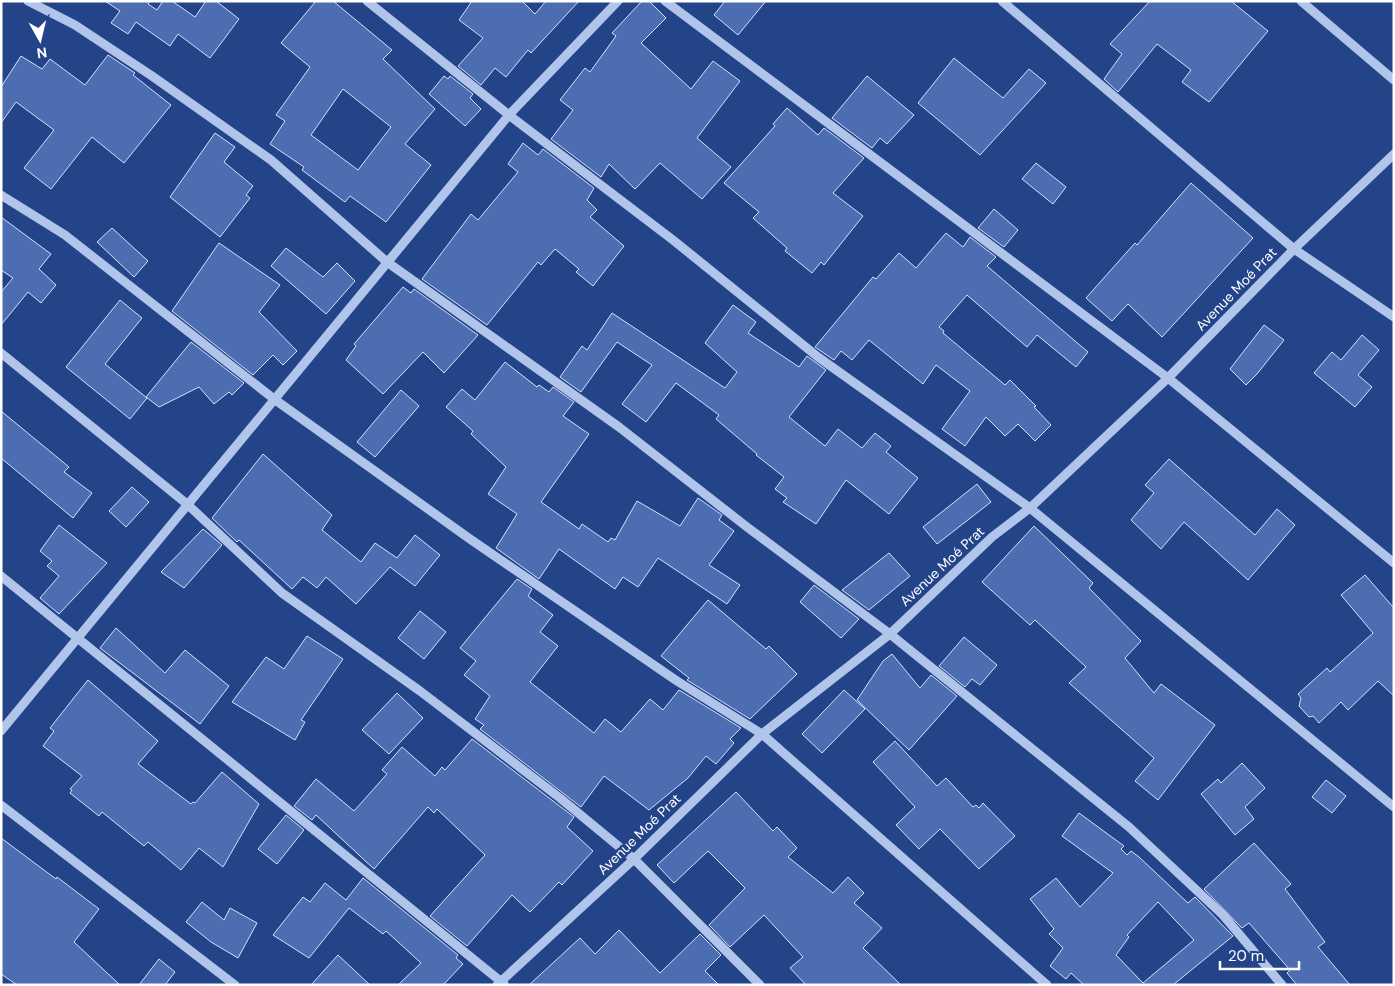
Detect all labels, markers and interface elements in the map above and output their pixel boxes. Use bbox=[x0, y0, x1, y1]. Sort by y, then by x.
north arrow bbox=[15, 15, 65, 65]
text: N bbox=[35, 43, 48, 62]
street label: Avenue Moé Prat bbox=[1192, 243, 1280, 335]
street label: Avenue Moé Prat bbox=[896, 522, 988, 610]
street label: Avenue Moé Prat bbox=[593, 790, 685, 878]
scale bar bbox=[1220, 938, 1299, 970]
text: 20 m bbox=[1228, 946, 1264, 966]

